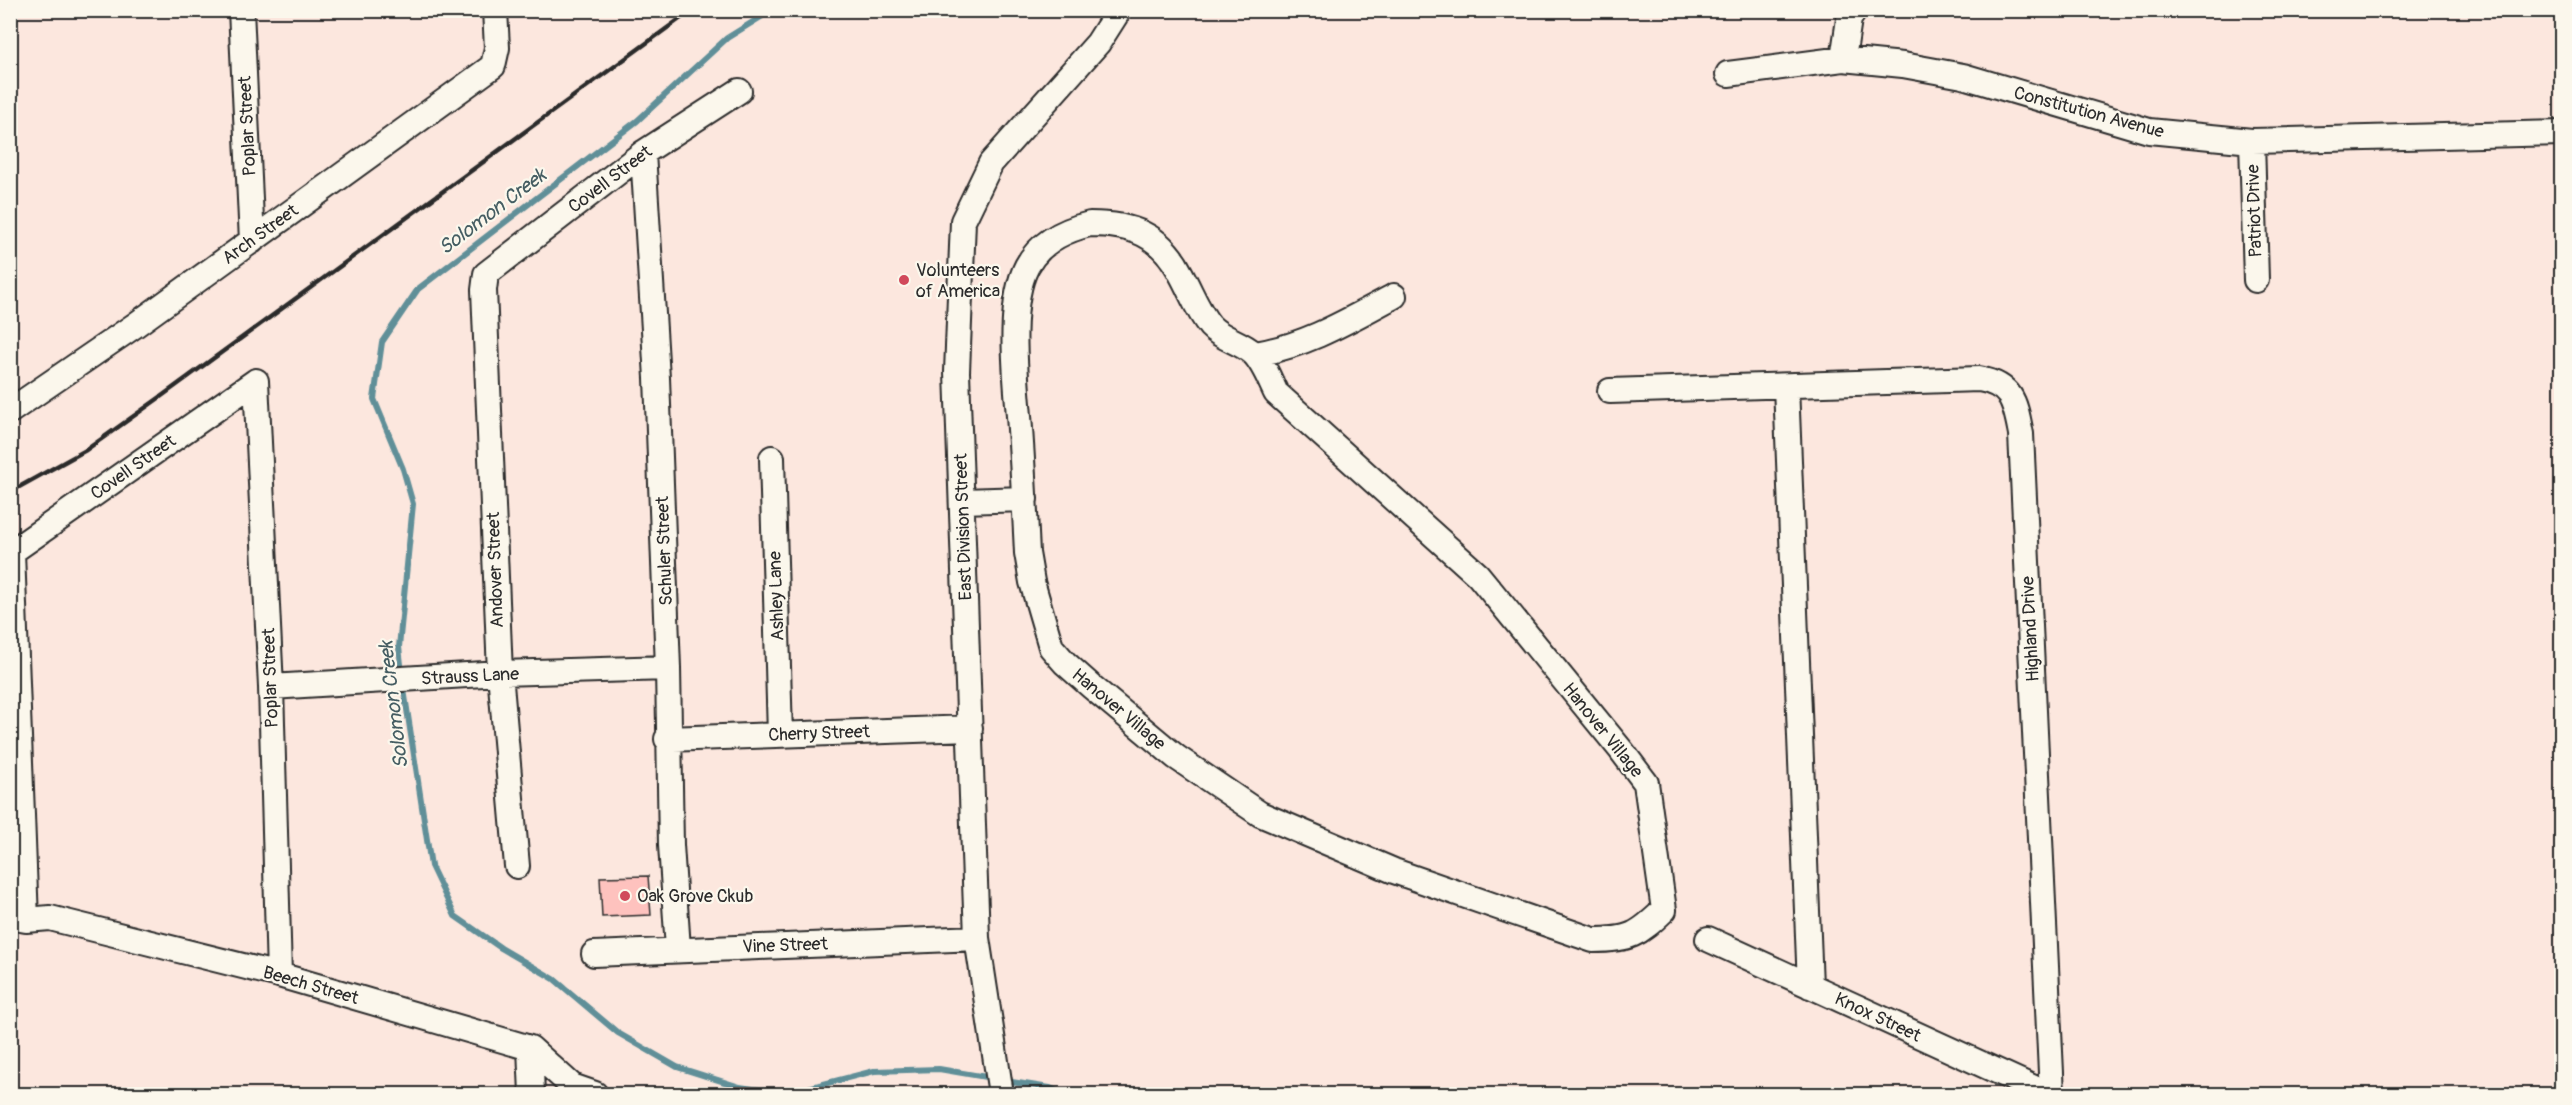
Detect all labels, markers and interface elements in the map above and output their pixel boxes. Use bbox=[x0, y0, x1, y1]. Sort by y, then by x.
street label: Poplar Street bbox=[233, 75, 262, 177]
street label: Constitution Avenue bbox=[2011, 81, 2167, 144]
street label: Covell Street bbox=[564, 140, 657, 218]
water label: Solomon Creek bbox=[434, 162, 552, 260]
street label: Patriot Drive bbox=[2241, 164, 2268, 258]
street label: Arch Street bbox=[218, 199, 303, 270]
place label: Volunteers of America bbox=[916, 259, 1000, 303]
marker: Volunteers of America bbox=[897, 273, 911, 287]
street label: Covell Street bbox=[86, 429, 181, 505]
street label: East Division Street bbox=[949, 452, 978, 601]
street label: Schuler Street bbox=[651, 495, 678, 606]
street label: Andover Street bbox=[482, 511, 509, 628]
street label: Ashley Lane bbox=[763, 551, 790, 641]
street label: Highland Drive bbox=[2016, 575, 2045, 682]
street label: Poplar Street bbox=[257, 627, 284, 728]
water label: Solomon Creek bbox=[373, 638, 414, 770]
street label: Strauss Lane bbox=[420, 662, 520, 691]
street label: Hanover Village bbox=[1067, 663, 1170, 755]
street label: Hanover Village bbox=[1557, 678, 1648, 783]
street label: Cherry Street bbox=[768, 720, 871, 747]
place label: Oak Grove Ckub bbox=[637, 885, 753, 908]
marker: Oak Grove Ckub bbox=[618, 889, 632, 903]
street label: Vine Street bbox=[742, 932, 829, 958]
street label: Beech Street bbox=[260, 961, 362, 1010]
street label: Knox Street bbox=[1831, 987, 1925, 1048]

